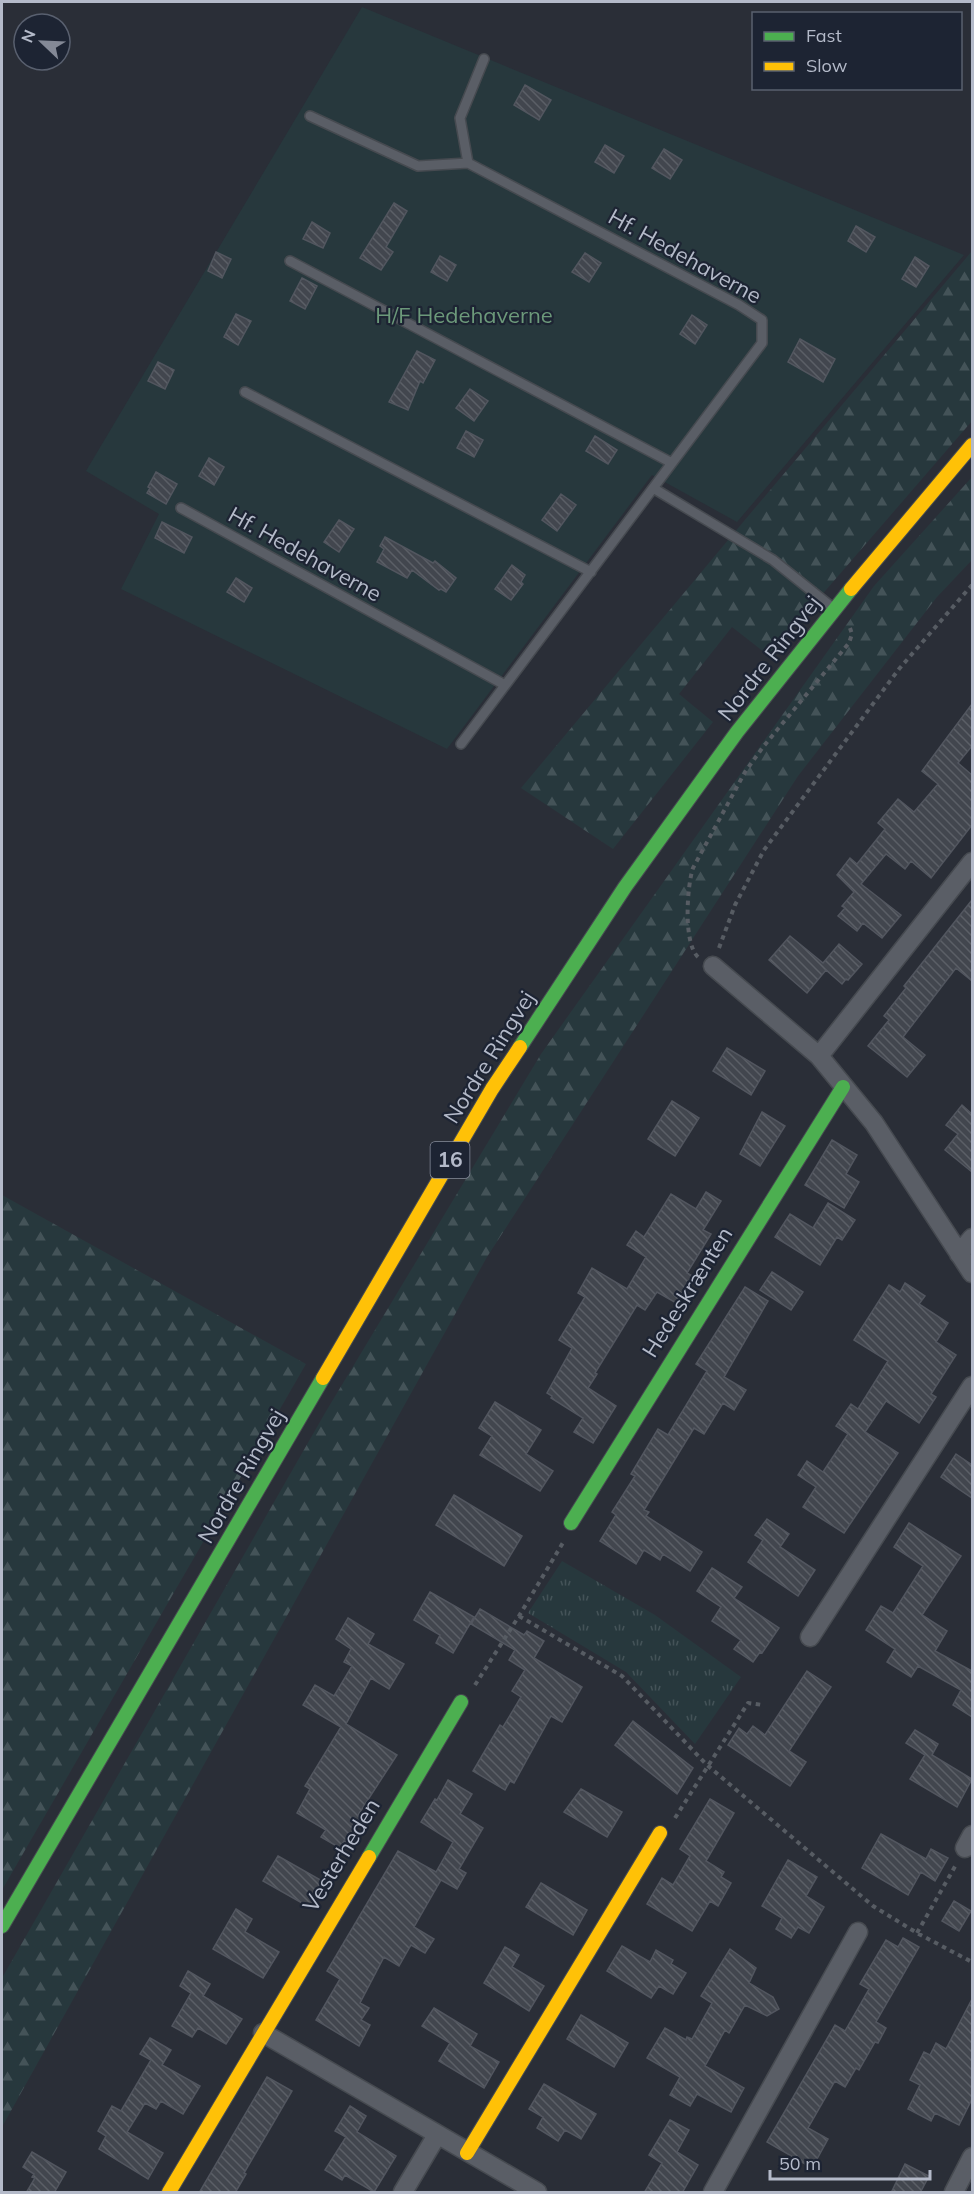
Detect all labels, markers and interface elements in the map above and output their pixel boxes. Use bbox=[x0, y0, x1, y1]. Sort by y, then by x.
north arrow bbox=[12, 12, 72, 72]
legend bbox=[752, 12, 962, 90]
text: Fast bbox=[806, 24, 842, 47]
text: N bbox=[17, 27, 40, 46]
text: Slow bbox=[806, 54, 848, 77]
street label: Hf. Hedehaverne bbox=[603, 202, 767, 310]
park label: H/F Hedehaverne bbox=[375, 301, 553, 329]
street label: Hf. Hedehaverne bbox=[223, 500, 387, 608]
street label: Nordre Ringvej bbox=[711, 590, 827, 726]
street label: Nordre Ringvej bbox=[437, 986, 541, 1128]
road number: 16 bbox=[430, 1142, 470, 1178]
street label: Hedeskrænten bbox=[636, 1221, 738, 1363]
street label: Nordre Ringvej bbox=[191, 1404, 291, 1548]
street label: Vesterheden bbox=[296, 1793, 386, 1917]
scale bar bbox=[770, 2143, 930, 2181]
text: 50 m bbox=[779, 2152, 821, 2175]

